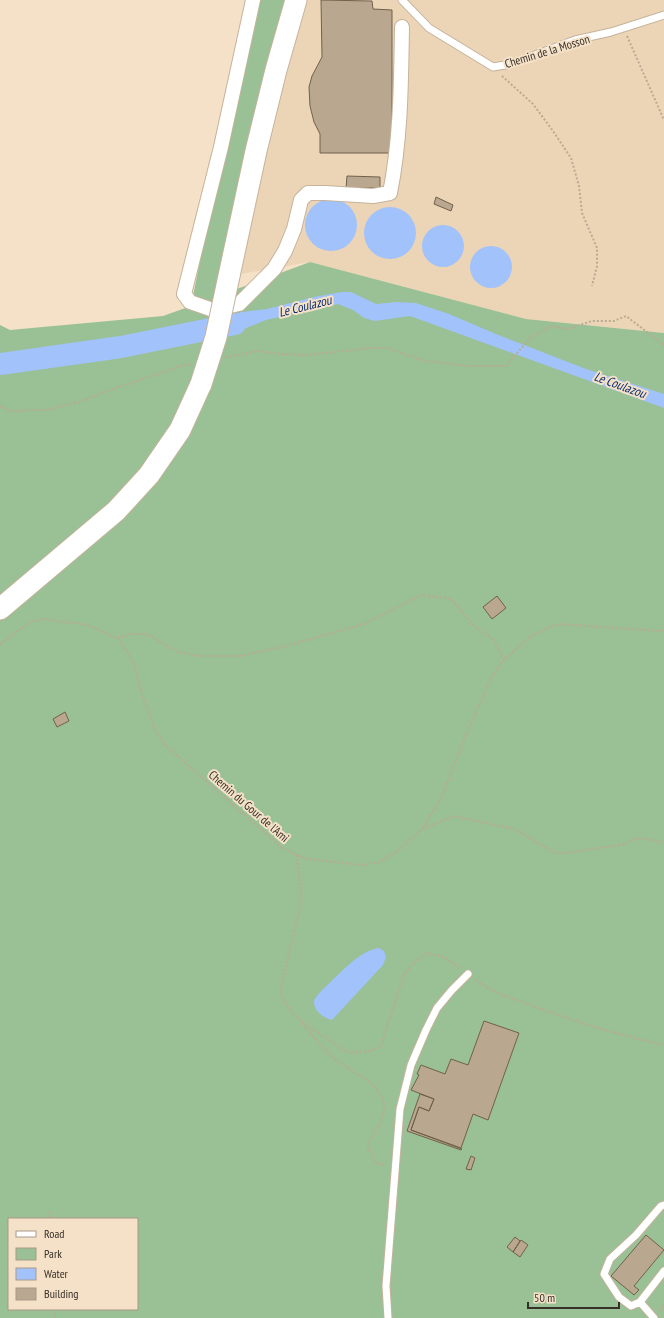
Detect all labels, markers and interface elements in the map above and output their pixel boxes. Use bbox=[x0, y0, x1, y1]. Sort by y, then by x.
street label: Chemin de la Mosson bbox=[503, 31, 591, 71]
water label: Le Coulazou bbox=[277, 291, 334, 321]
water label: Le Coulazou bbox=[592, 368, 649, 403]
street label: Chemin du Gour de l'Ami bbox=[206, 767, 292, 845]
legend bbox=[8, 1218, 138, 1310]
text: Road bbox=[44, 1226, 64, 1241]
text: Park bbox=[44, 1246, 62, 1261]
text: Water bbox=[44, 1266, 69, 1281]
scale bar bbox=[528, 1284, 619, 1310]
text: Building bbox=[44, 1286, 79, 1301]
text: 50 m bbox=[534, 1290, 555, 1305]

